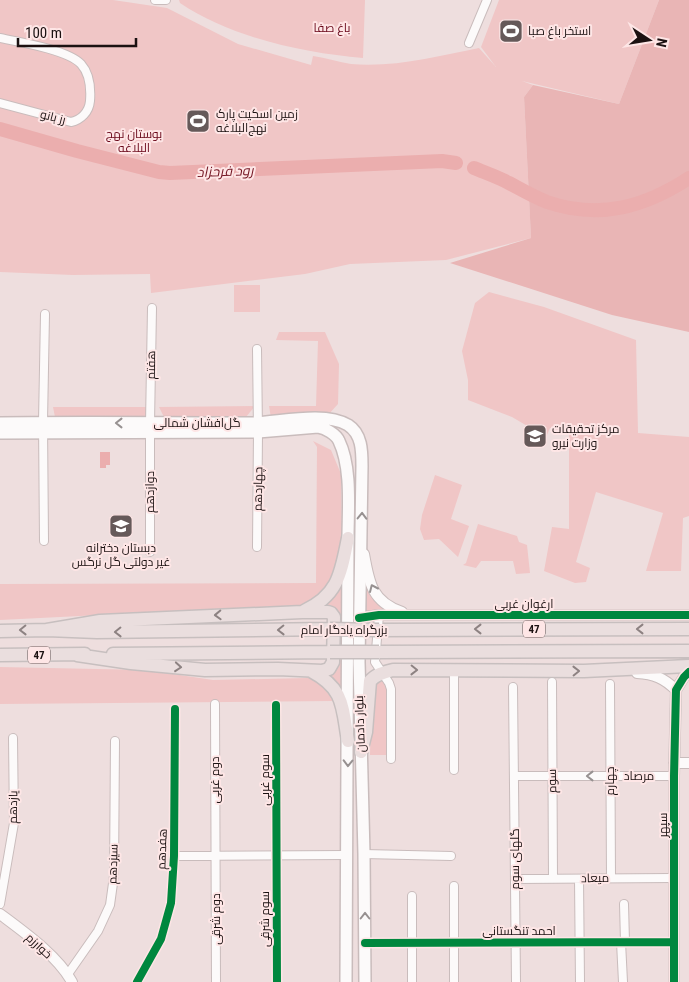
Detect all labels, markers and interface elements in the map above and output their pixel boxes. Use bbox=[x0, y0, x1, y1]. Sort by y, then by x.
scale bar bbox=[18, 15, 135, 47]
north arrow bbox=[624, 15, 674, 65]
sports icon: استخر باغ صبا bbox=[498, 18, 524, 44]
park label: باغ صفا bbox=[313, 21, 351, 36]
text: 100 m bbox=[25, 24, 62, 42]
place label: استخر باغ صبا bbox=[528, 24, 591, 39]
text: N bbox=[653, 37, 670, 49]
street label: رز بانو bbox=[39, 107, 67, 127]
place label: زمین اسکیت پارک نهج‌البلاغه bbox=[216, 107, 298, 136]
sports icon: زمین اسکیت پارک نهج‌البلاغه bbox=[185, 108, 211, 134]
park label: بوستان نهج البلاغه bbox=[106, 127, 162, 155]
water label: رود فرحزاد bbox=[197, 162, 255, 181]
street label: هفتم bbox=[144, 351, 159, 379]
street label: گل‌افشان شمالی bbox=[153, 416, 241, 430]
one-way arrow bbox=[115, 418, 122, 428]
place label: مرکز تحقیقات وزارت نیرو bbox=[552, 422, 619, 450]
school or university icon: مرکز تحقیقات وزارت نیرو bbox=[522, 423, 548, 449]
street label: چهاردهم bbox=[251, 467, 267, 511]
street label: دوازدهم bbox=[143, 471, 158, 513]
one-way arrow bbox=[357, 512, 367, 520]
school or university icon: دبستان دخترانه غیر دولتی گل نرگس bbox=[108, 513, 134, 539]
place label: دبستان دخترانه غیر دولتی گل نرگس bbox=[72, 541, 170, 569]
one-way arrow bbox=[368, 584, 379, 593]
street label: ارغوان غربی bbox=[495, 597, 553, 611]
one-way arrow bbox=[214, 610, 222, 620]
road number: 47 bbox=[523, 620, 545, 638]
street label: بزرگراه یادگار امام bbox=[301, 623, 387, 638]
one-way arrow bbox=[474, 624, 482, 635]
one-way arrow bbox=[636, 624, 644, 634]
one-way arrow bbox=[19, 625, 27, 635]
one-way arrow bbox=[277, 625, 284, 635]
one-way arrow bbox=[114, 627, 122, 637]
road number: 47 bbox=[28, 646, 50, 664]
one-way arrow bbox=[174, 662, 182, 673]
one-way arrow bbox=[410, 665, 418, 675]
one-way arrow bbox=[573, 666, 581, 676]
street label: بلوار دادمان bbox=[352, 695, 368, 753]
street label: سوم غربی bbox=[258, 754, 273, 806]
street label: دوم غربی bbox=[208, 756, 223, 804]
one-way arrow bbox=[343, 760, 353, 768]
street label: چهارم bbox=[603, 767, 619, 795]
street label: سوم bbox=[545, 769, 560, 793]
street label: مرصاد bbox=[624, 769, 654, 783]
one-way arrow bbox=[586, 771, 594, 781]
street label: یازدهم bbox=[6, 790, 21, 824]
street label: سپهر bbox=[656, 812, 671, 838]
street label: هفدهم bbox=[154, 828, 171, 870]
street label: گلهای سوم bbox=[508, 828, 523, 890]
street label: سیزدهم bbox=[105, 844, 122, 884]
street label: میعاد bbox=[581, 871, 609, 885]
street label: سوم شرقی bbox=[258, 891, 273, 947]
street label: دوم شرقی bbox=[209, 893, 224, 945]
one-way arrow bbox=[360, 912, 370, 920]
street label: احمد تنگستانی bbox=[482, 924, 556, 938]
street label: خوارزم bbox=[22, 930, 55, 962]

